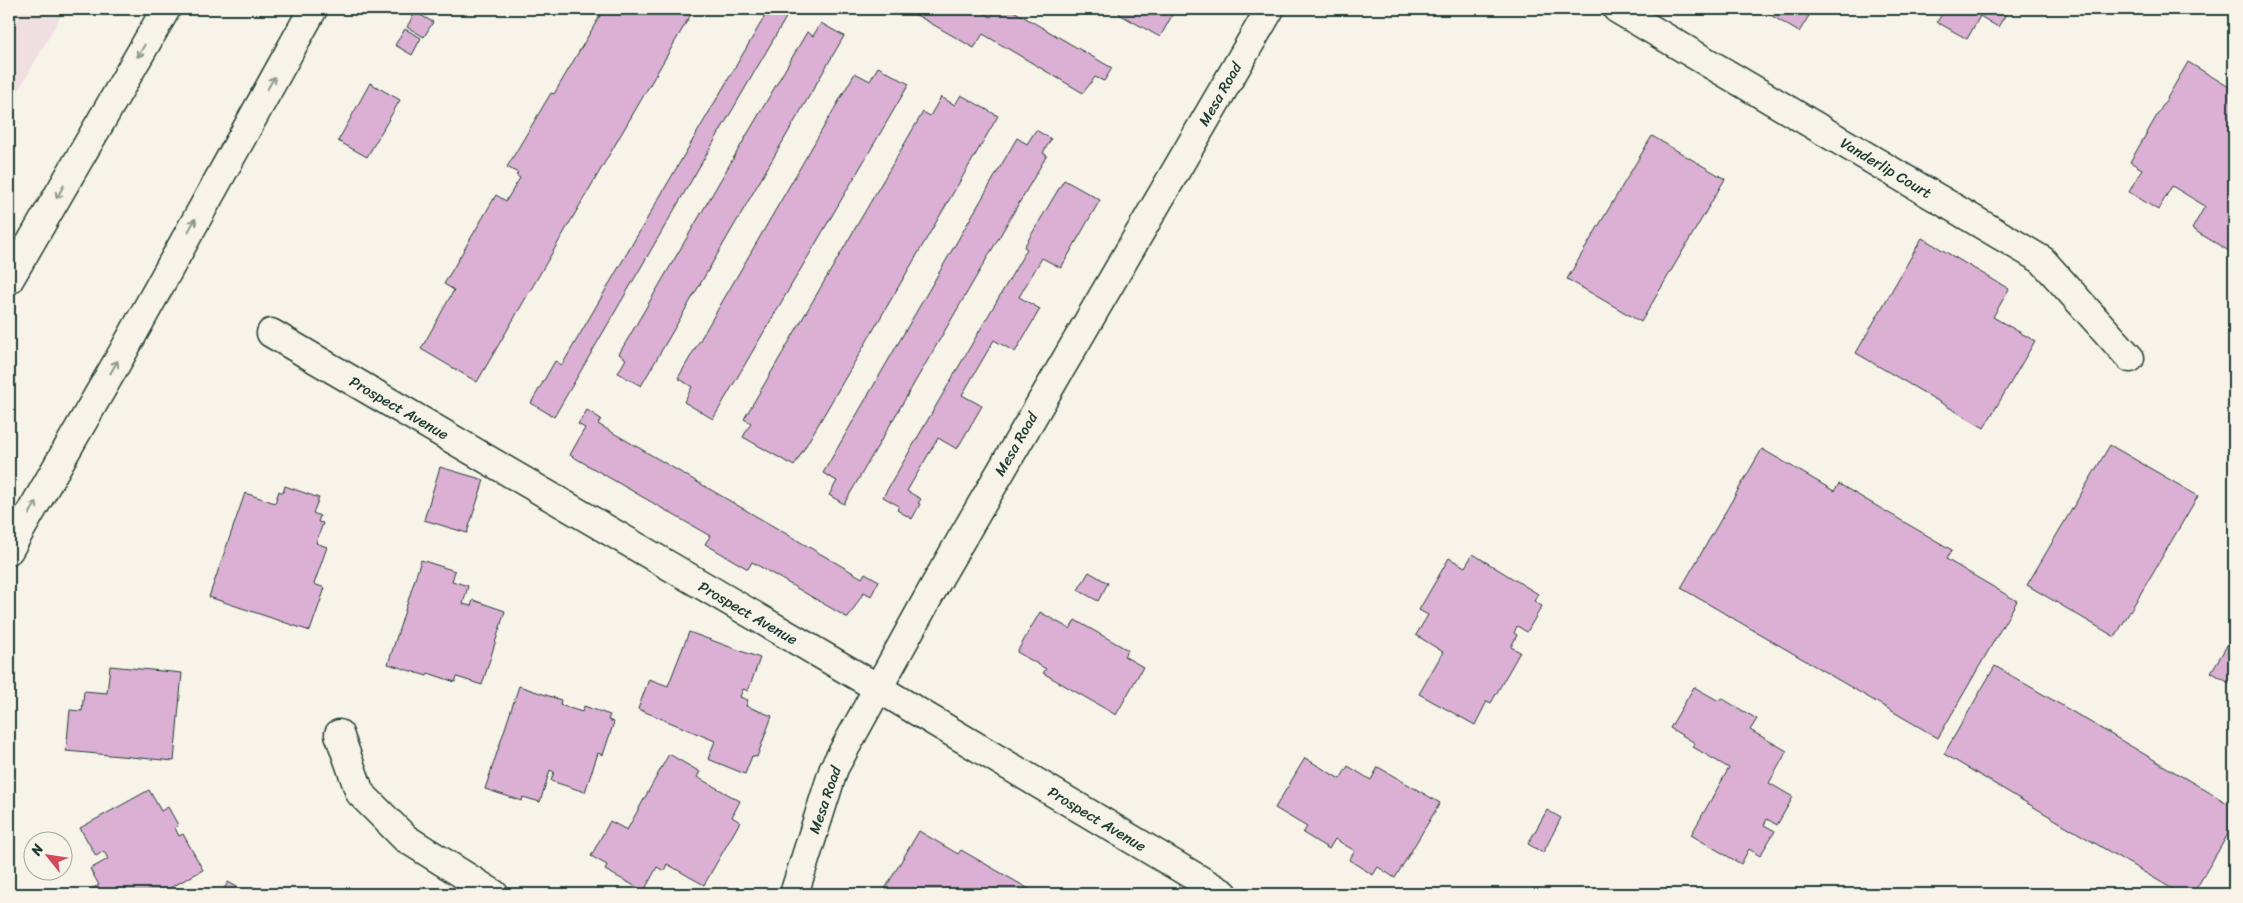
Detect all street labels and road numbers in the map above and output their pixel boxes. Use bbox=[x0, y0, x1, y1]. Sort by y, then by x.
street label: Mesa Road bbox=[1191, 56, 1249, 131]
street label: Vanderlip Court bbox=[1835, 130, 1937, 206]
street label: Prospect Avenue bbox=[344, 369, 454, 447]
street label: Mesa Road bbox=[987, 406, 1045, 481]
street label: Prospect Avenue bbox=[693, 574, 803, 652]
street label: Mesa Road bbox=[801, 762, 849, 837]
street label: Prospect Avenue bbox=[1043, 779, 1152, 859]

